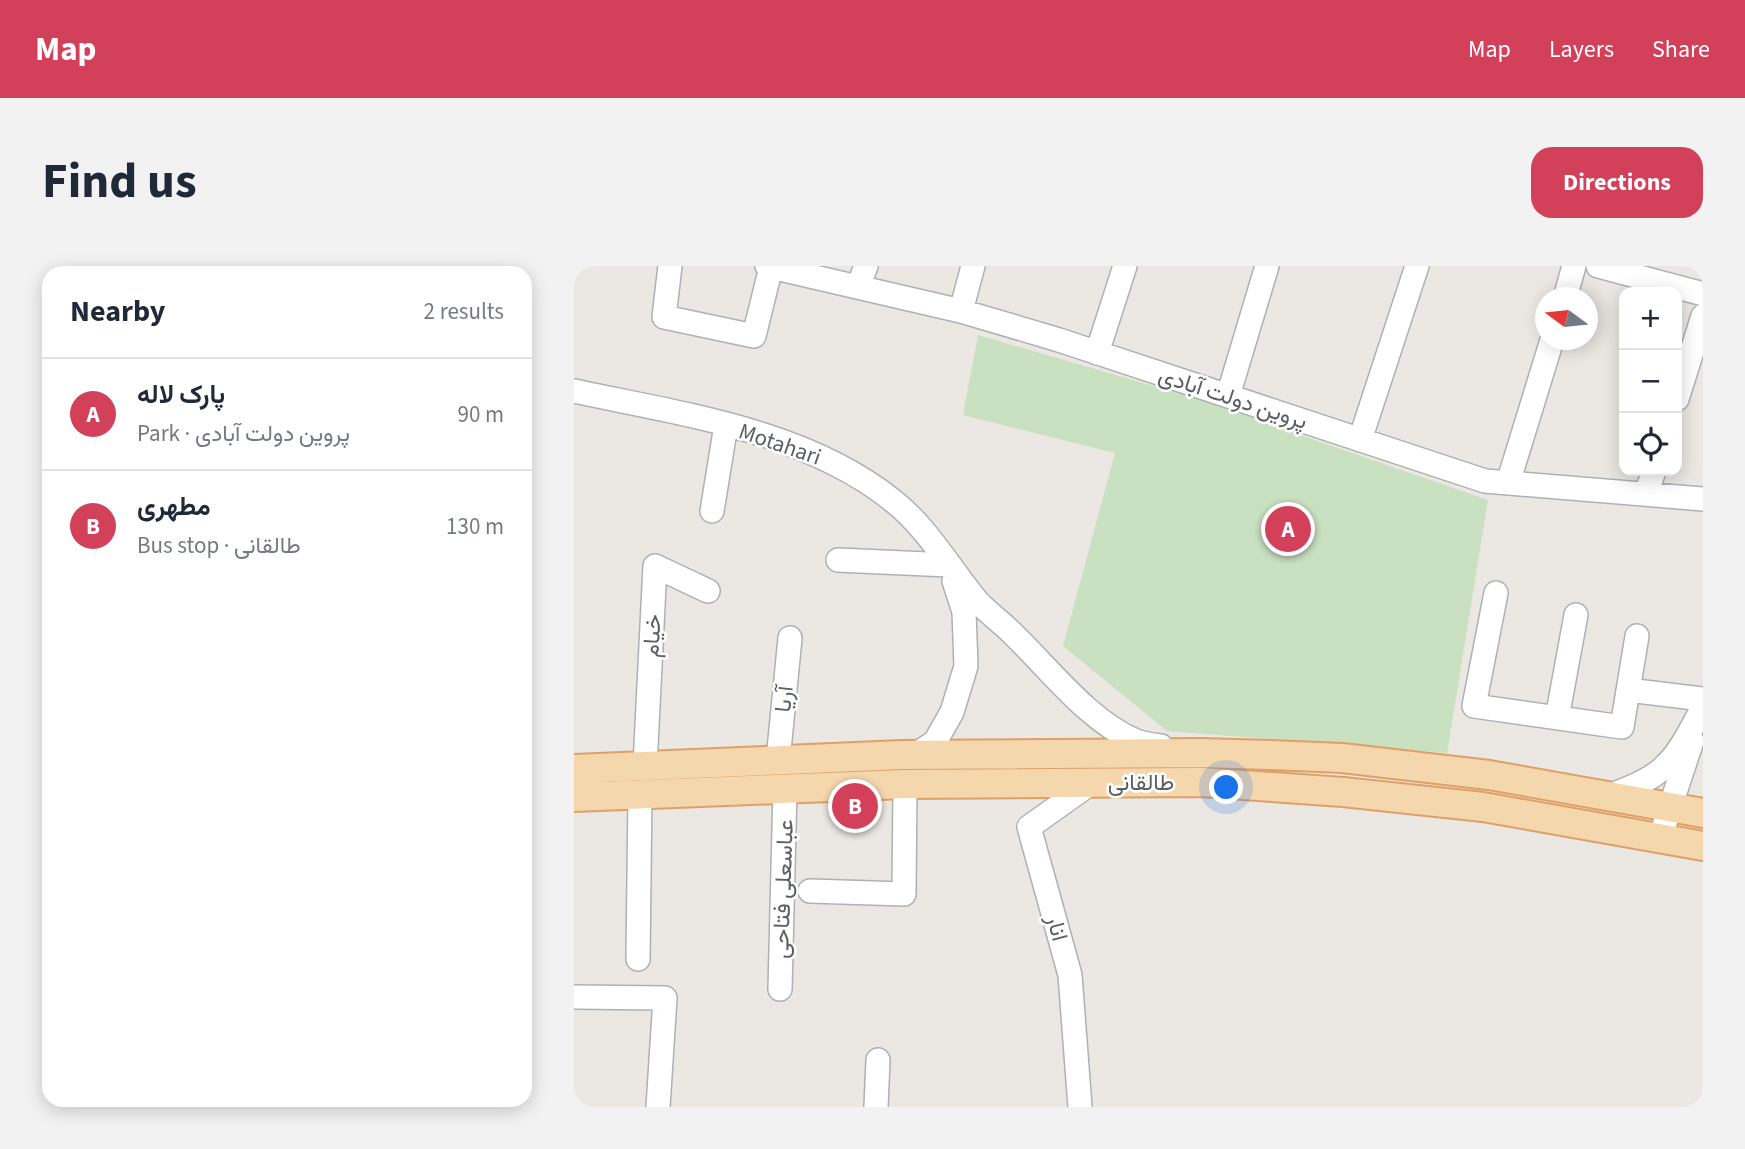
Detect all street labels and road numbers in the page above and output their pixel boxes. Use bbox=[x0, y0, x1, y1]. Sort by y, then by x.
street label: پروین دولت آبادی bbox=[1154, 358, 1312, 438]
street label: Motahari bbox=[734, 414, 826, 474]
street label: خیام bbox=[634, 613, 670, 659]
street label: آریا bbox=[766, 683, 802, 714]
street label: طالقانی bbox=[1108, 766, 1174, 799]
street label: عباسعلی فتاحی bbox=[764, 819, 802, 959]
street label: انار bbox=[1037, 910, 1076, 945]

